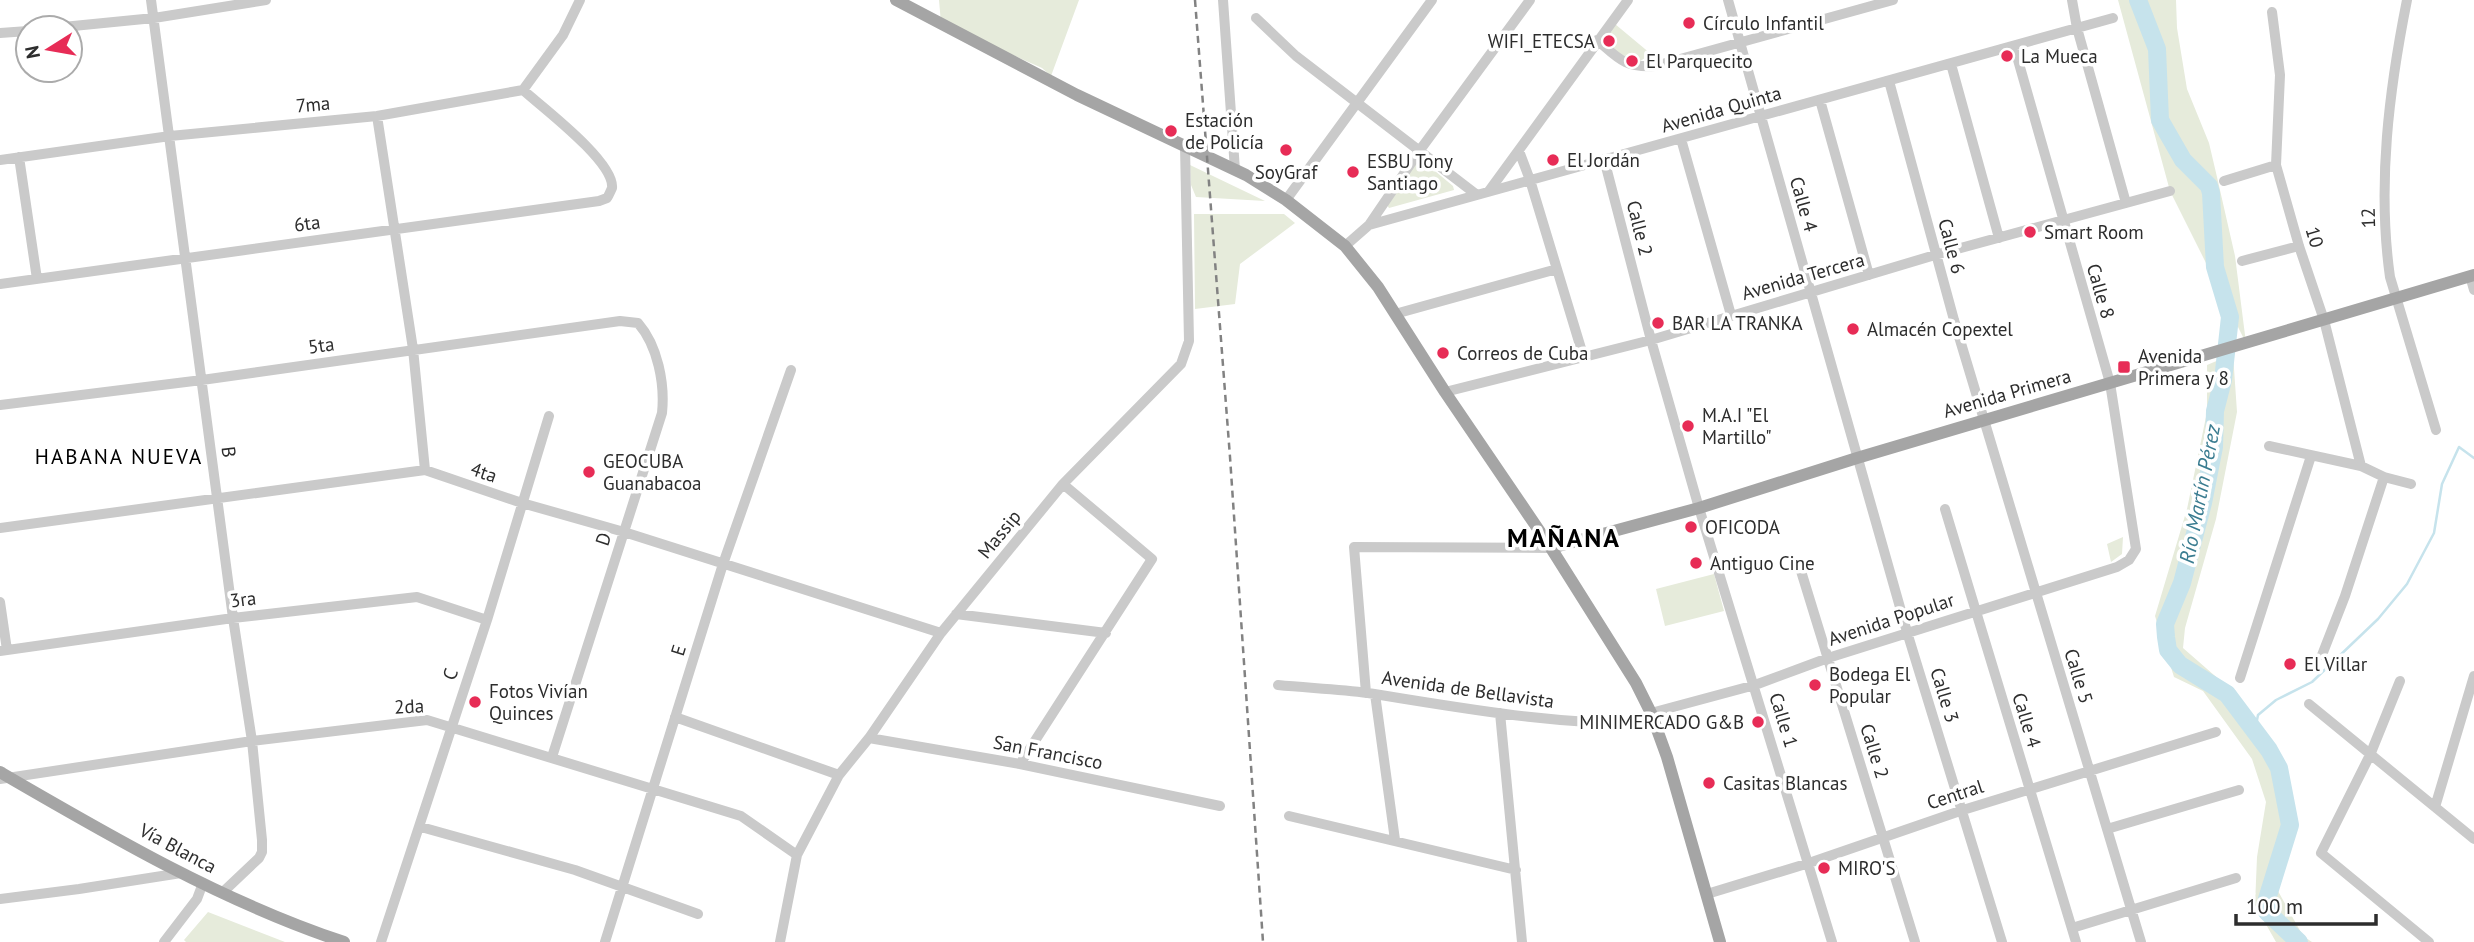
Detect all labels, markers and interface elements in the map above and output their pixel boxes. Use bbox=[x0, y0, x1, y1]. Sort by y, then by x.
place label: Círculo Infantil bbox=[1703, 11, 1824, 35]
north arrow bbox=[14, 14, 84, 84]
marker: Círculo Infantil bbox=[1681, 15, 1697, 31]
place label: WIFI_ETECSA bbox=[1488, 29, 1595, 53]
marker: WIFI_ETECSA bbox=[1601, 33, 1617, 49]
text: N bbox=[19, 44, 45, 61]
place label: La Mueca bbox=[2021, 44, 2098, 68]
marker: La Mueca bbox=[1999, 48, 2015, 64]
place label: El Parquecito bbox=[1646, 49, 1753, 73]
marker: El Parquecito bbox=[1624, 53, 1640, 69]
street label: Avenida Quinta bbox=[1658, 80, 1784, 138]
street label: 7ma bbox=[295, 91, 331, 117]
place label: Estación de Policía bbox=[1185, 108, 1264, 154]
marker: Estación de Policía bbox=[1163, 123, 1179, 139]
marker: SoyGraf bbox=[1278, 142, 1294, 158]
place label: El Jordán bbox=[1567, 148, 1640, 172]
place label: ESBU Tony Santiago bbox=[1367, 149, 1453, 195]
marker: El Jordán bbox=[1545, 152, 1561, 168]
place label: SoyGraf bbox=[1255, 160, 1318, 184]
marker: ESBU Tony Santiago bbox=[1345, 164, 1361, 180]
street label: Calle 4 bbox=[1785, 174, 1823, 234]
street label: Calle 2 bbox=[1622, 198, 1658, 258]
street label: 12 bbox=[2356, 207, 2380, 229]
street label: 6ta bbox=[292, 209, 322, 237]
street label: Calle 6 bbox=[1933, 216, 1971, 276]
place label: Smart Room bbox=[2044, 220, 2144, 244]
marker: Smart Room bbox=[2022, 224, 2038, 240]
street label: 10 bbox=[2300, 224, 2330, 250]
street label: Avenida Tercera bbox=[1739, 247, 1867, 305]
street label: Calle 8 bbox=[2082, 261, 2120, 321]
place label: BAR LA TRANKA bbox=[1672, 311, 1803, 335]
marker: BAR LA TRANKA bbox=[1650, 315, 1666, 331]
place label: Almacén Copextel bbox=[1867, 317, 2013, 341]
marker: Almacén Copextel bbox=[1845, 321, 1861, 337]
street label: 5ta bbox=[306, 331, 336, 359]
place label: Correos de Cuba bbox=[1457, 341, 1588, 365]
place label: Avenida Primera y 8 bbox=[2138, 344, 2229, 390]
marker: Correos de Cuba bbox=[1435, 345, 1451, 361]
marker: Avenida Primera y 8 bbox=[2116, 359, 2132, 375]
street label: Avenida Primera bbox=[1940, 363, 2074, 423]
place label: M.A.I "El Martillo" bbox=[1702, 403, 1772, 449]
marker: M.A.I "El Martillo" bbox=[1680, 418, 1696, 434]
water label: Río Martín Pérez bbox=[2173, 421, 2226, 566]
district label: HABANA NUEVA bbox=[35, 443, 203, 470]
street label: B bbox=[216, 445, 242, 459]
place label: GEOCUBA Guanabacoa bbox=[603, 449, 702, 495]
street label: 4ta bbox=[468, 456, 500, 488]
marker: GEOCUBA Guanabacoa bbox=[581, 464, 597, 480]
street label: Massip bbox=[972, 505, 1026, 563]
place label: OFICODA bbox=[1705, 515, 1780, 539]
marker: OFICODA bbox=[1683, 519, 1699, 535]
district label: MAÑANA bbox=[1507, 521, 1621, 554]
street label: D bbox=[590, 529, 616, 549]
place label: Antiguo Cine bbox=[1710, 551, 1815, 575]
marker: Antiguo Cine bbox=[1688, 555, 1704, 571]
street label: 3ra bbox=[229, 585, 257, 613]
street label: Avenida Popular bbox=[1825, 587, 1958, 651]
street label: E bbox=[665, 642, 691, 658]
street label: Calle 5 bbox=[2059, 646, 2099, 706]
place label: El Villar bbox=[2304, 652, 2368, 676]
marker: El Villar bbox=[2282, 656, 2298, 672]
place label: Bodega El Popular bbox=[1829, 662, 1911, 708]
street label: C bbox=[437, 665, 463, 683]
street label: Avenida de Bellavista bbox=[1380, 665, 1556, 713]
street label: Calle 3 bbox=[1925, 665, 1965, 725]
marker: Bodega El Popular bbox=[1807, 677, 1823, 693]
place label: Fotos Vivían Quinces bbox=[489, 679, 588, 725]
street label: Calle 1 bbox=[1764, 690, 1804, 750]
street label: Calle 4 bbox=[2007, 690, 2047, 750]
street label: 2da bbox=[393, 693, 425, 719]
marker: Fotos Vivían Quinces bbox=[467, 694, 483, 710]
place label: MINIMERCADO G&B bbox=[1579, 710, 1744, 734]
marker: MINIMERCADO G&B bbox=[1750, 714, 1766, 730]
street label: Calle 2 bbox=[1855, 721, 1895, 781]
street label: San Francisco bbox=[991, 730, 1105, 774]
place label: Casitas Blancas bbox=[1723, 771, 1847, 795]
street label: Central bbox=[1924, 773, 1987, 814]
marker: Casitas Blancas bbox=[1701, 775, 1717, 791]
street label: Vía Blanca bbox=[134, 817, 221, 878]
place label: MIRO'S bbox=[1838, 856, 1896, 880]
marker: MIRO'S bbox=[1816, 860, 1832, 876]
scale bar bbox=[2236, 883, 2376, 927]
text: 100 m bbox=[2246, 893, 2303, 920]

